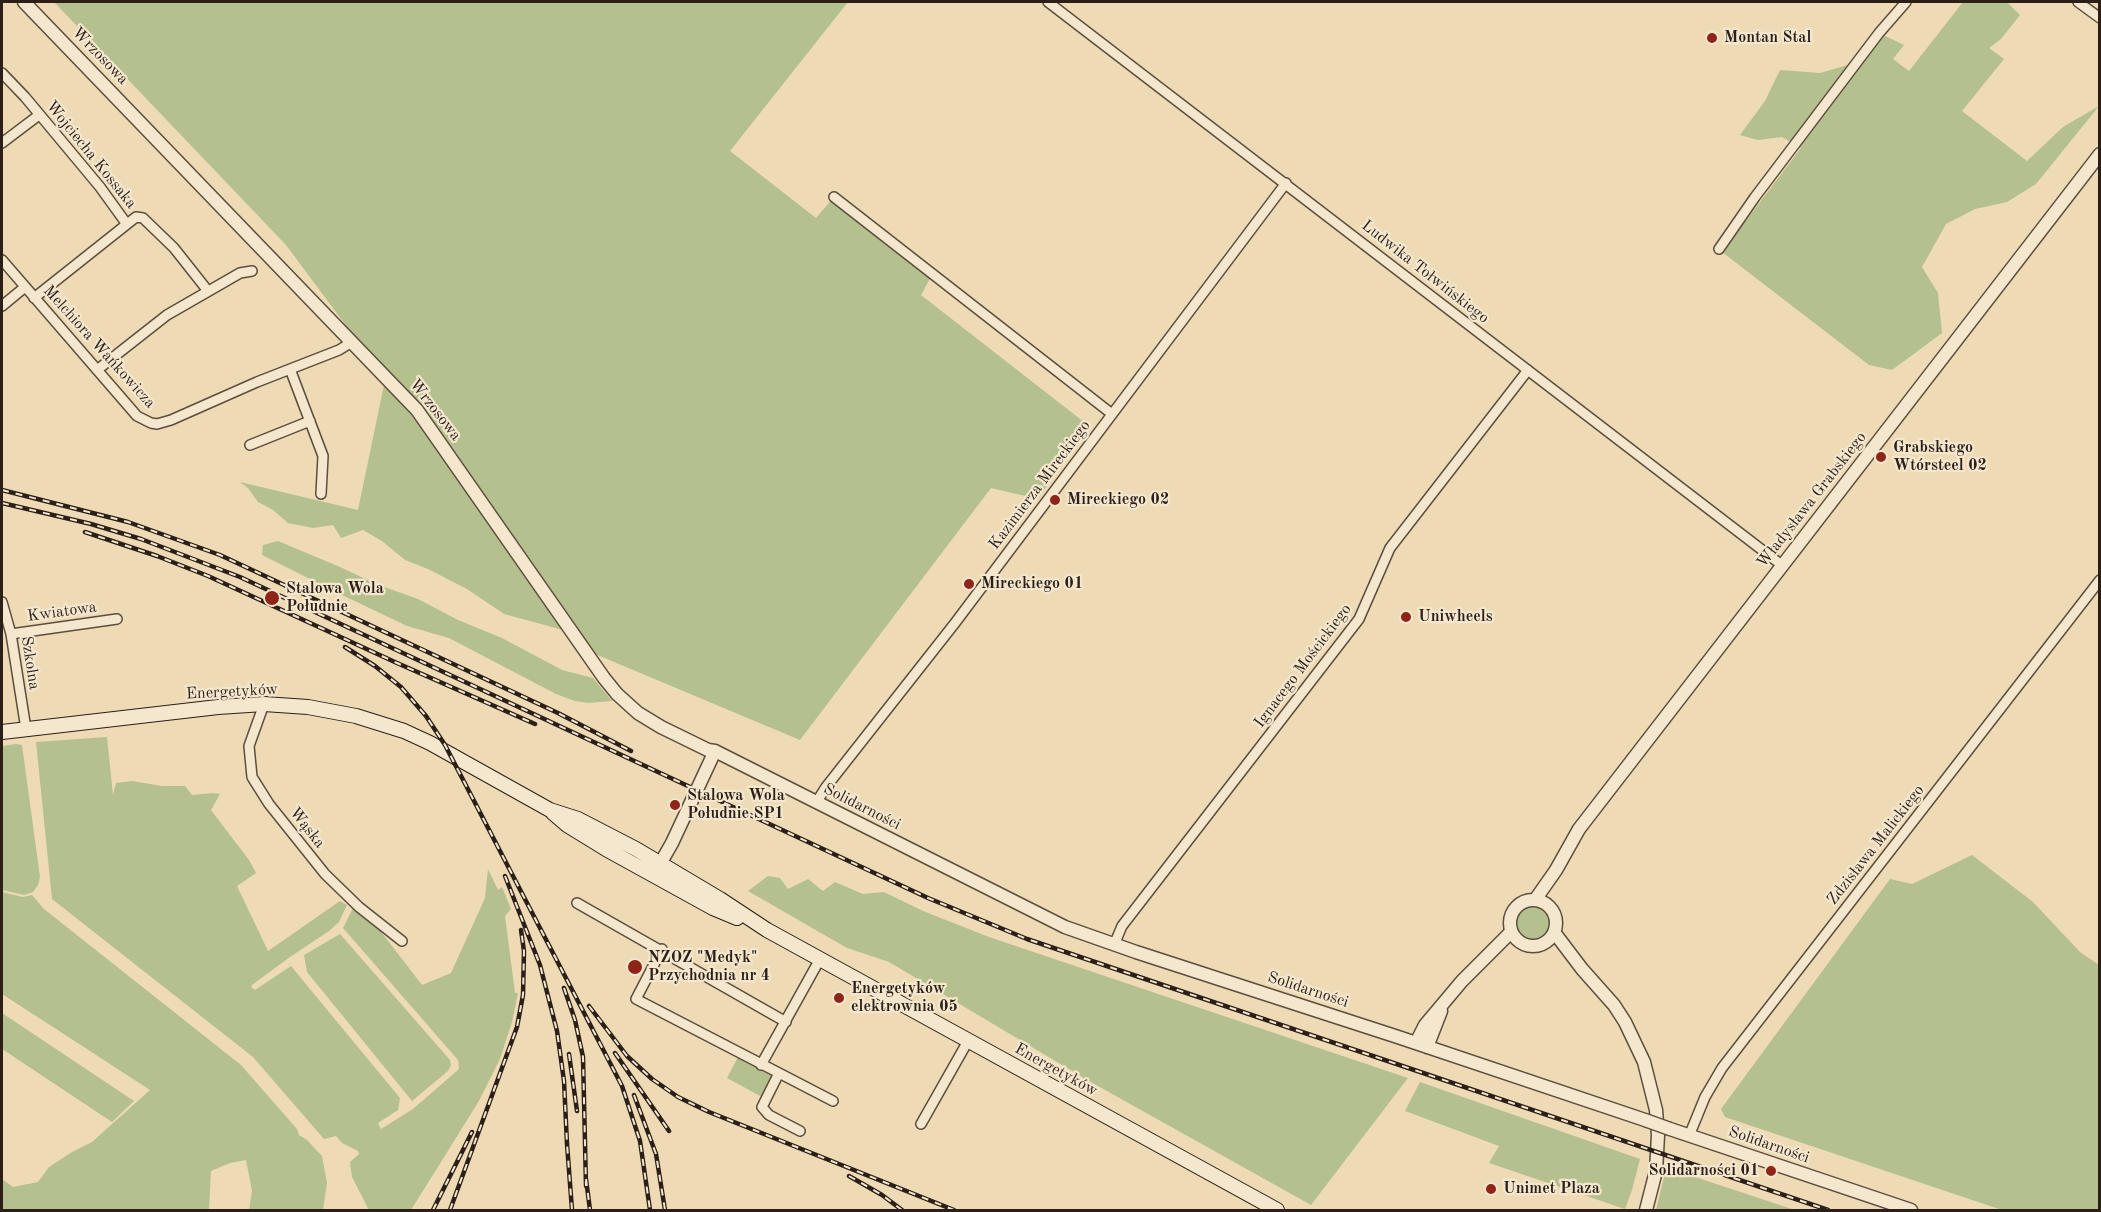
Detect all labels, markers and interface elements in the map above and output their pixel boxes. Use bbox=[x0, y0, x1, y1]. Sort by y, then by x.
street label: Wrzosowa bbox=[68, 23, 132, 89]
place label: Montan Stal bbox=[1724, 28, 1811, 48]
marker: Montan Stal bbox=[1705, 31, 1719, 45]
street label: Wojciecha Kossaka bbox=[42, 97, 140, 213]
street label: Ludwika Tołwińskiego bbox=[1357, 216, 1493, 328]
street label: Melchiora Wańkowicza bbox=[39, 282, 159, 412]
street label: Wrzosowa bbox=[405, 375, 465, 445]
street label: Kazimierza Mireckiego bbox=[985, 417, 1095, 553]
street label: Władysława Grabskiego bbox=[1753, 428, 1871, 572]
place label: Grabskiego Wtórsteel 02 bbox=[1893, 438, 1987, 476]
marker: Grabskiego Wtórsteel 02 bbox=[1874, 450, 1888, 464]
place label: Mireckiego 02 bbox=[1067, 490, 1169, 510]
marker: Mireckiego 02 bbox=[1048, 493, 1062, 507]
place label: Mireckiego 01 bbox=[981, 574, 1083, 594]
marker: Mireckiego 01 bbox=[962, 577, 976, 591]
place label: Stalowa Wola Południe bbox=[286, 579, 384, 617]
marker: Stalowa Wola Południe bbox=[263, 589, 281, 607]
street label: Kwiatowa bbox=[26, 598, 98, 626]
street label: Ignacego Mościckiego bbox=[1250, 600, 1356, 732]
place label: Uniwheels bbox=[1418, 607, 1493, 627]
marker: Uniwheels bbox=[1399, 610, 1413, 624]
street label: Szkolna bbox=[16, 635, 44, 691]
street label: Energetyków bbox=[186, 680, 278, 704]
street label: Solidarności bbox=[820, 779, 904, 835]
street label: Zdzisława Malickiego bbox=[1823, 781, 1929, 909]
place label: Stalowa Wola Południe SP1 bbox=[687, 786, 785, 824]
marker: Stalowa Wola Południe SP1 bbox=[668, 798, 682, 812]
street label: Wąska bbox=[285, 804, 329, 852]
place label: NZOZ "Medyk" Przychodnia nr 4 bbox=[648, 948, 770, 986]
marker: NZOZ "Medyk" Przychodnia nr 4 bbox=[626, 958, 644, 976]
street label: Solidarności bbox=[1265, 968, 1351, 1012]
place label: Energetyków elektrownia 05 bbox=[851, 979, 958, 1017]
marker: Energetyków elektrownia 05 bbox=[832, 991, 846, 1005]
street label: Energetyków bbox=[1011, 1039, 1101, 1101]
street label: Solidarności bbox=[1726, 1122, 1812, 1168]
place label: Solidarności 01 bbox=[1649, 1161, 1759, 1181]
marker: Solidarności 01 bbox=[1764, 1164, 1778, 1178]
place label: Unimet Plaza bbox=[1503, 1179, 1600, 1199]
marker: Unimet Plaza bbox=[1484, 1182, 1498, 1196]

